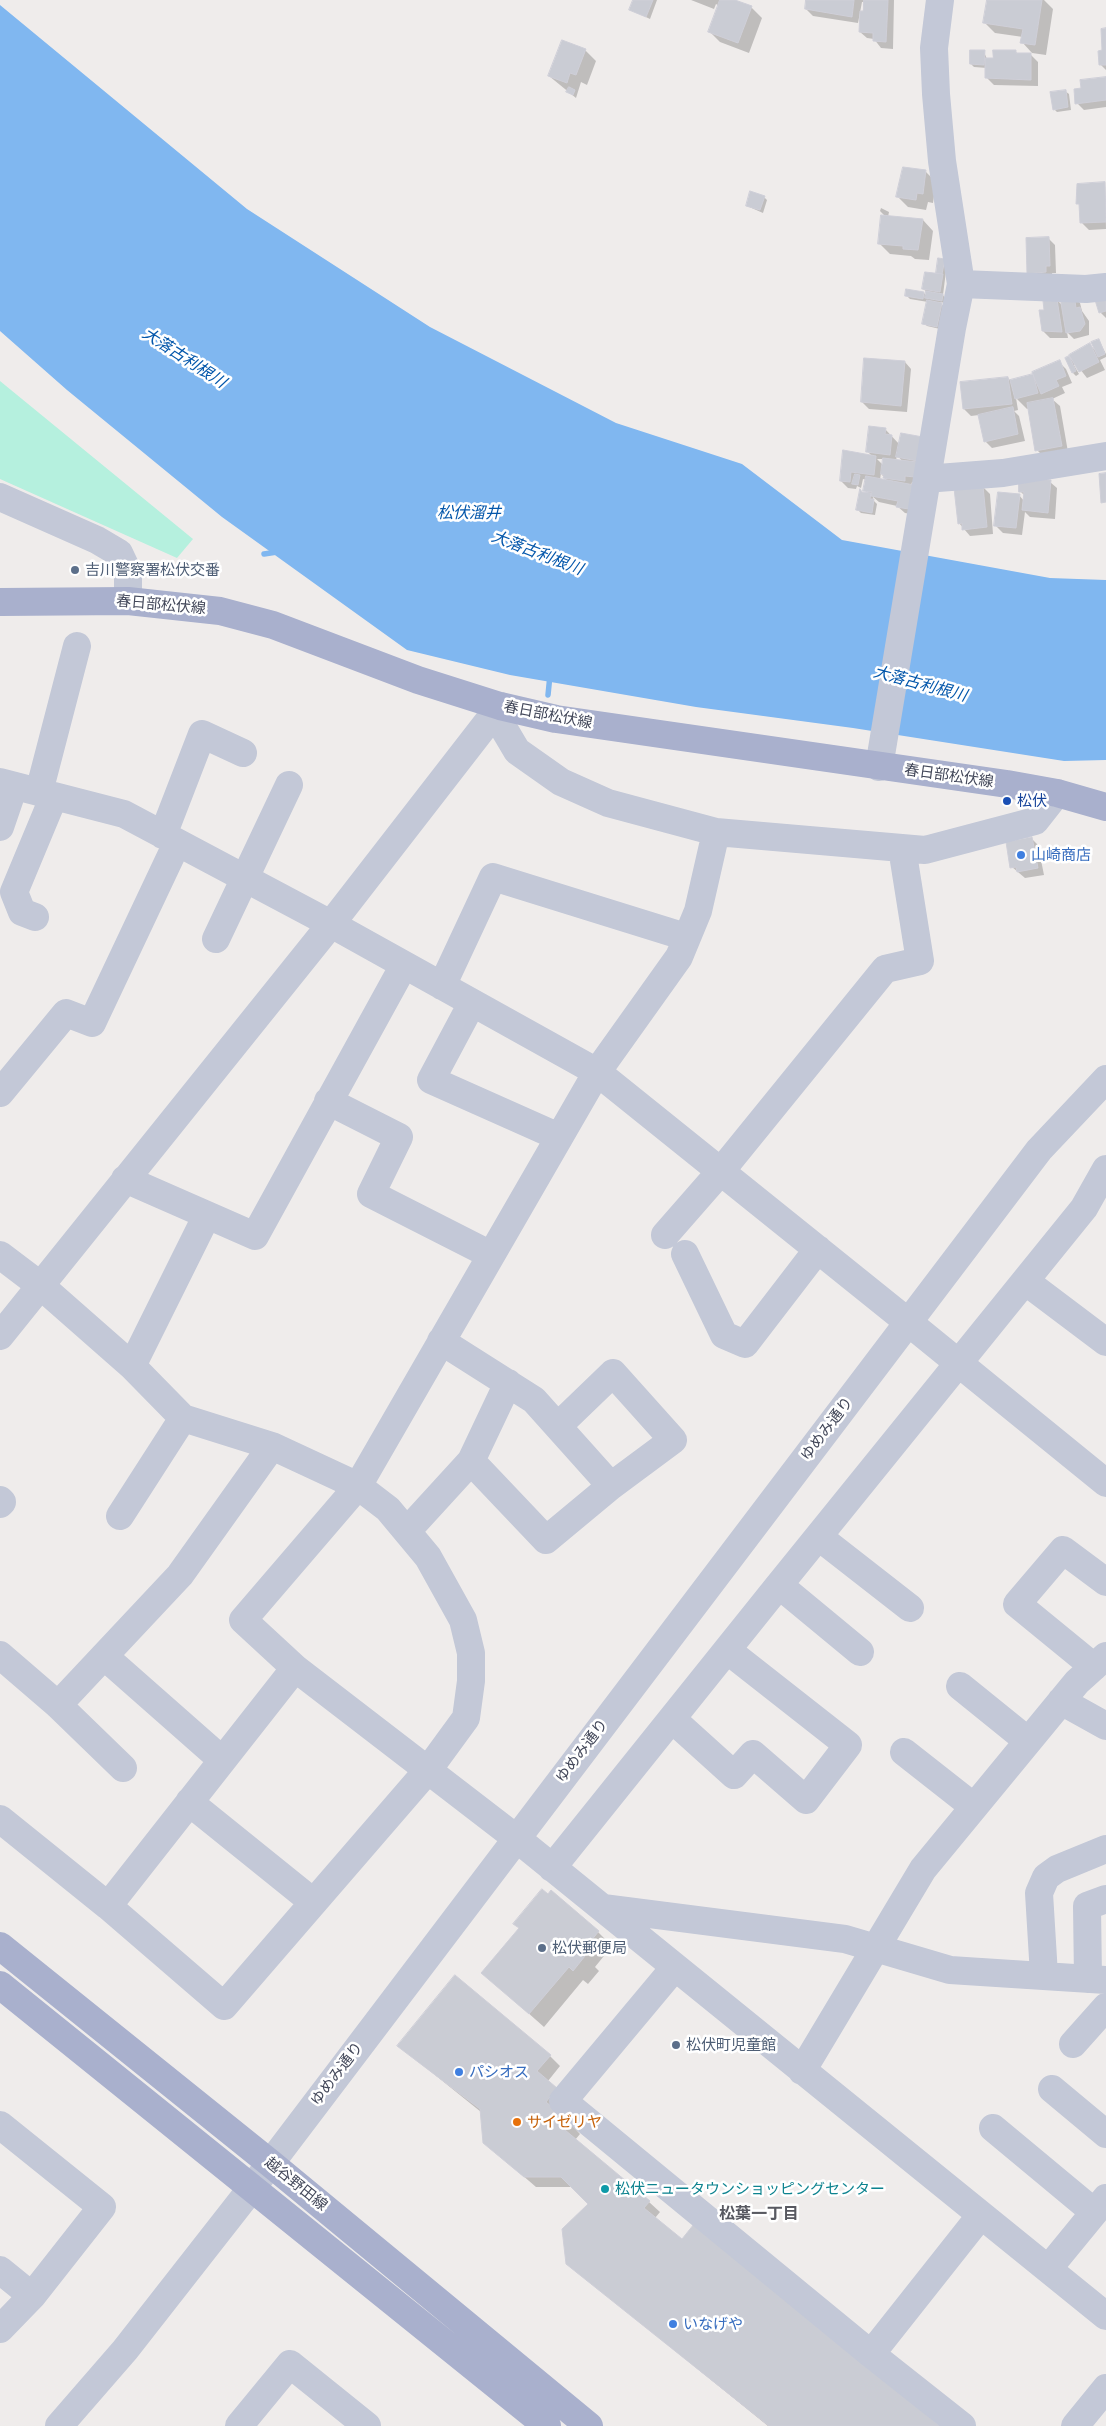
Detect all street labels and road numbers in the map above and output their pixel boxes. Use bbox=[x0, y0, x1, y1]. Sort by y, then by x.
street label: 春日部松伏線 bbox=[115, 592, 207, 618]
street label: 春日部松伏線 bbox=[502, 698, 594, 732]
street label: 春日部松伏線 bbox=[903, 761, 995, 791]
street label: ゆめみ通り bbox=[797, 1394, 857, 1464]
street label: ゆめみ通り bbox=[552, 1716, 612, 1786]
street label: ゆめみ通り bbox=[307, 2039, 367, 2109]
street label: 越谷野田線 bbox=[261, 2153, 331, 2215]

